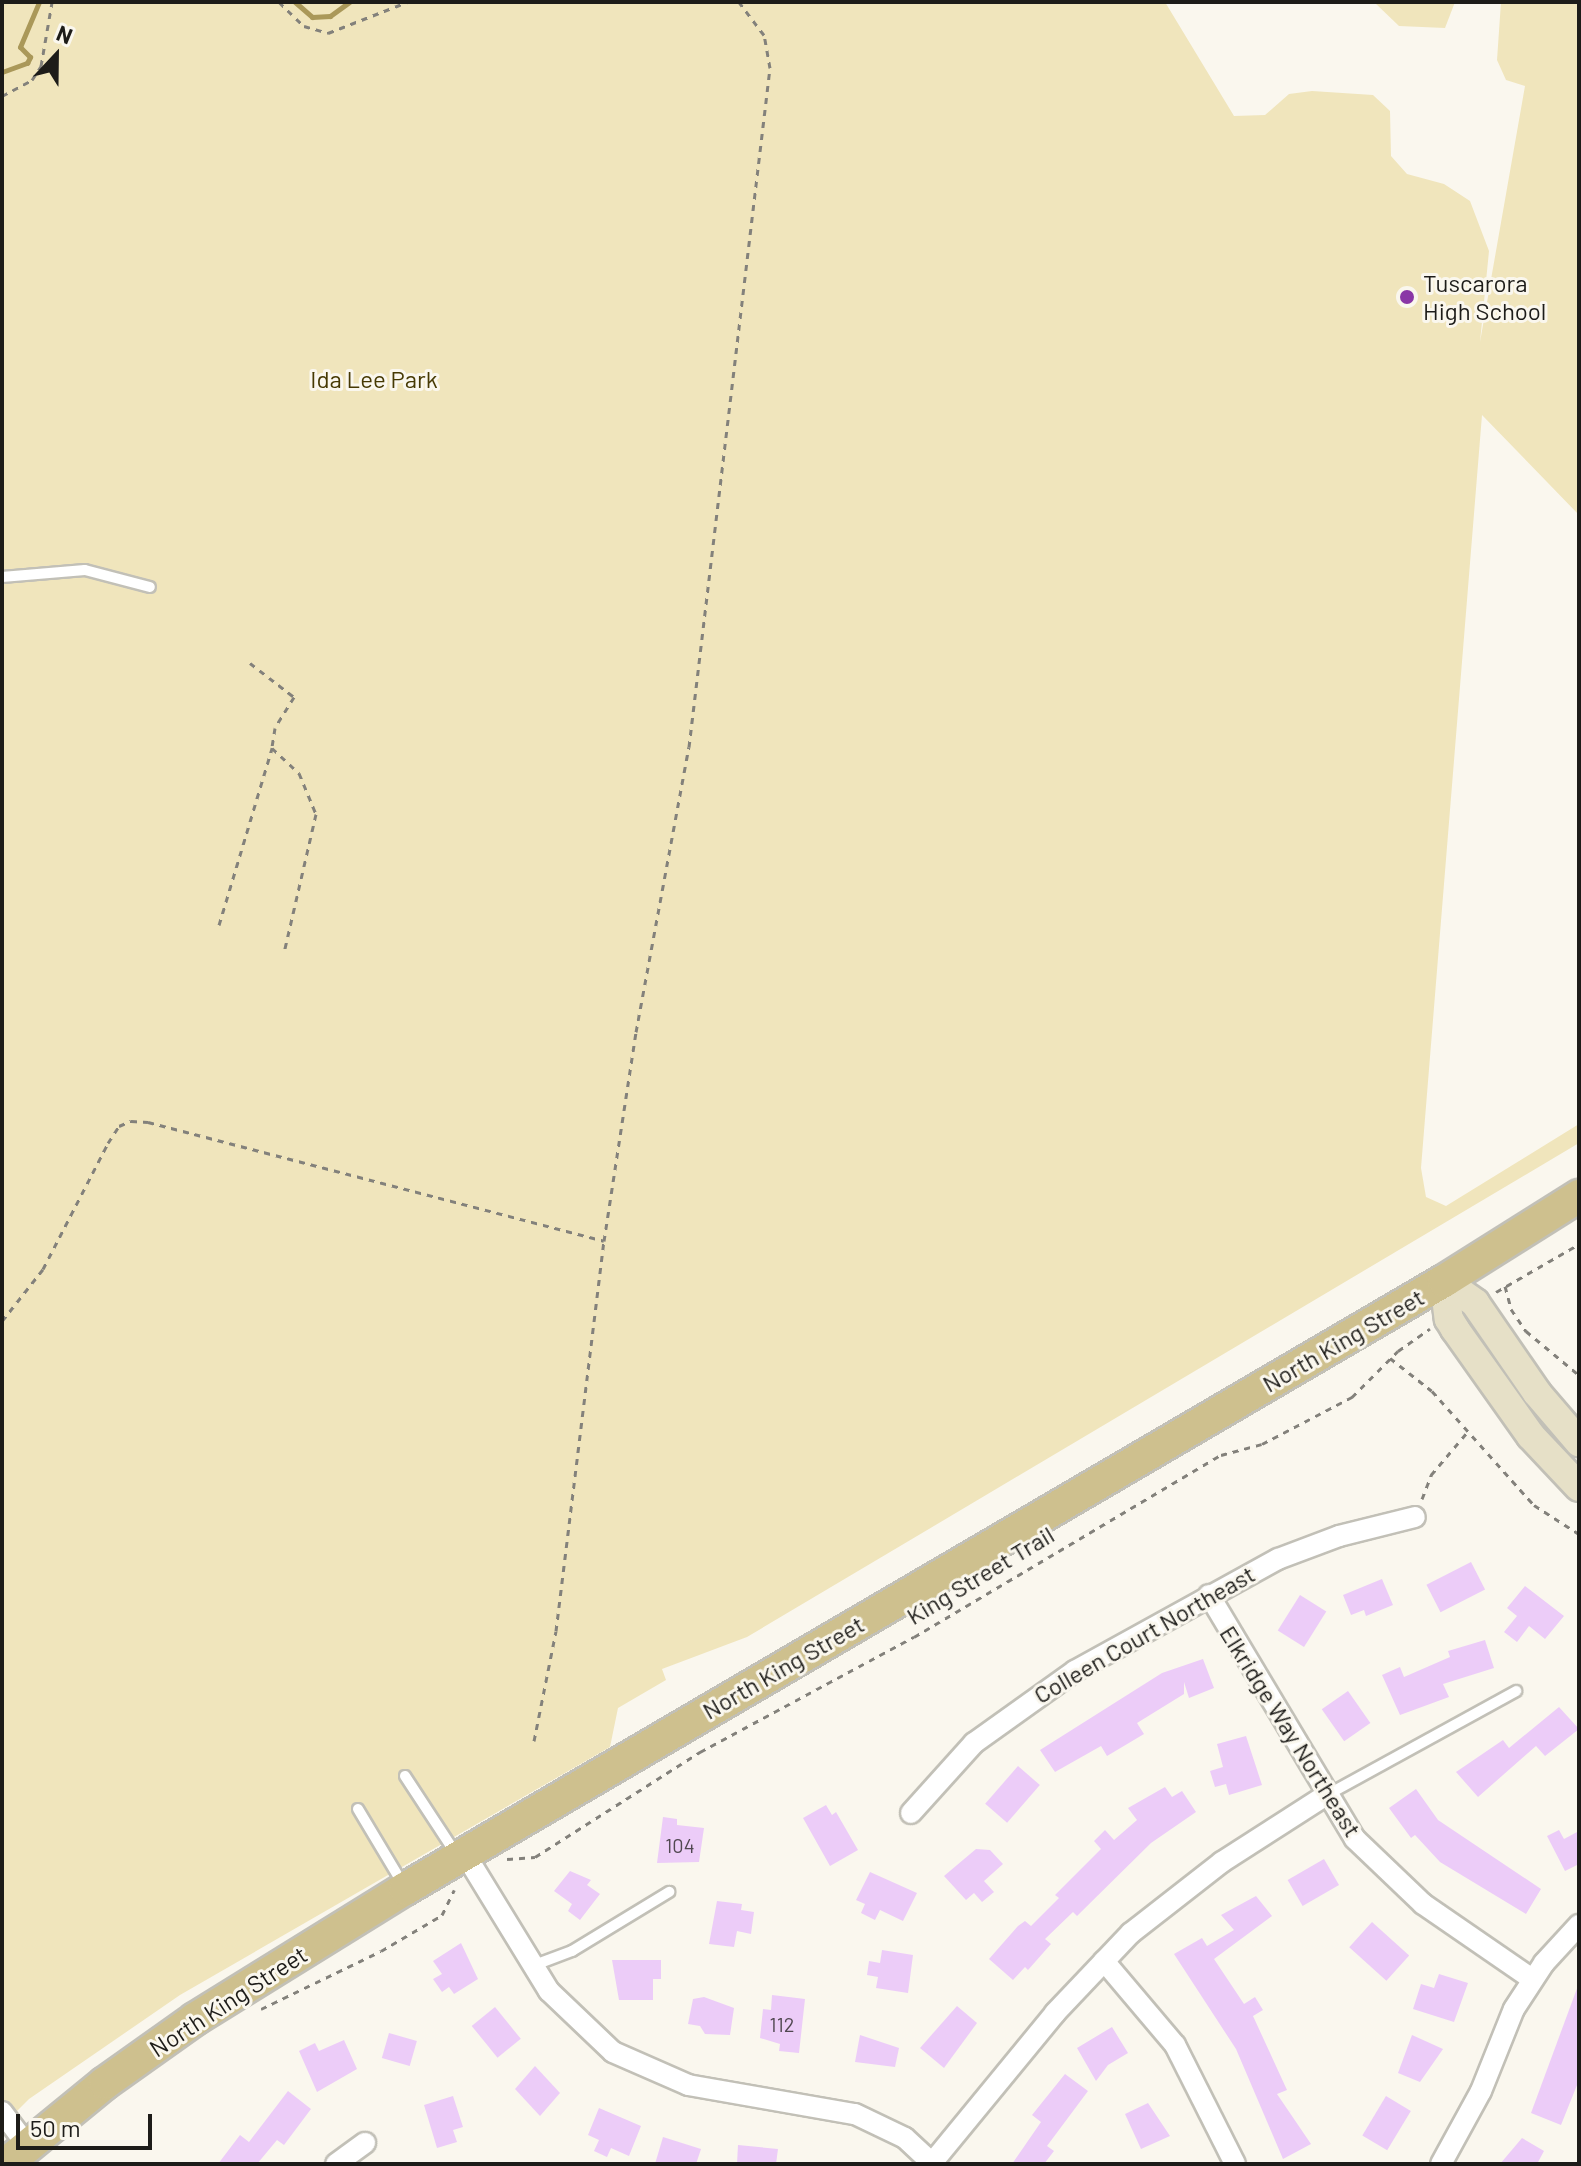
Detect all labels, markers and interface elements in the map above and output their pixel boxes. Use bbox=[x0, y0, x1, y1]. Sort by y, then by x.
north arrow bbox=[16, 16, 96, 96]
text: N bbox=[53, 19, 77, 49]
place label: Tuscarora High School bbox=[1423, 269, 1546, 325]
marker: Tuscarora High School bbox=[1398, 288, 1416, 306]
park label: Ida Lee Park bbox=[310, 365, 438, 393]
street label: North King Street bbox=[1257, 1282, 1429, 1398]
street label: King Street Trail bbox=[901, 1520, 1059, 1630]
street label: Colleen Court Northeast bbox=[1028, 1559, 1260, 1709]
street label: North King Street bbox=[697, 1609, 869, 1725]
street label: Elkridge Way Northeast bbox=[1214, 1620, 1368, 1842]
house number: 104 bbox=[665, 1833, 695, 1857]
street label: North King Street bbox=[144, 1939, 312, 2063]
house number: 112 bbox=[770, 2012, 794, 2036]
scale bar bbox=[20, 2098, 156, 2148]
text: 50 m bbox=[30, 2113, 81, 2142]

